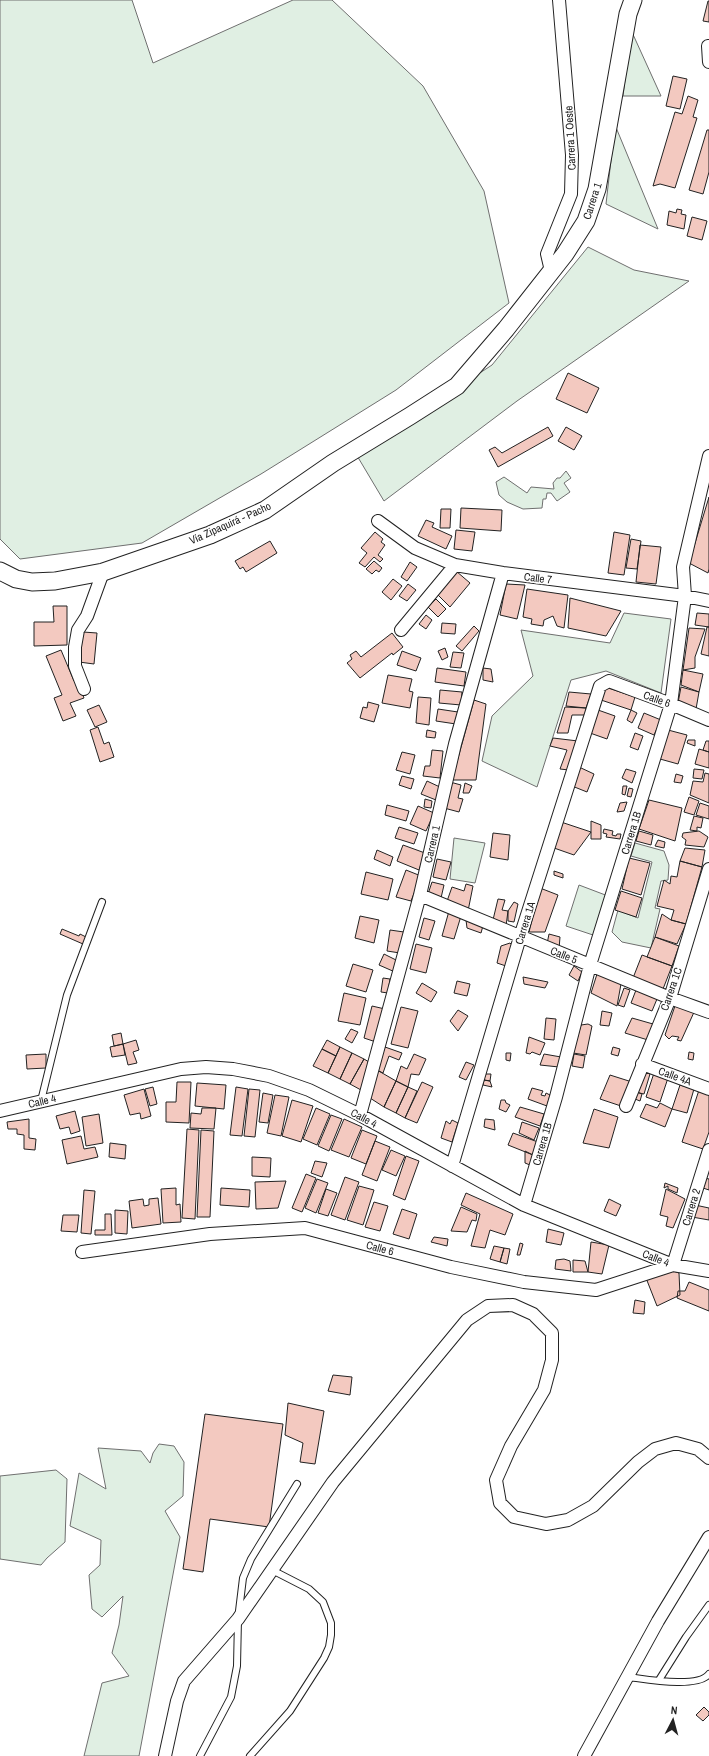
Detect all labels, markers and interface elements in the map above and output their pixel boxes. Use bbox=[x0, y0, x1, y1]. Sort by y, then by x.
street label: Carrera 1 Oeste bbox=[561, 105, 579, 171]
street label: Carrera 1 bbox=[579, 181, 605, 221]
street label: Vía Zipaquirá - Pacho bbox=[187, 499, 273, 547]
street label: Calle 7 bbox=[523, 569, 553, 587]
street label: Calle 6 bbox=[641, 688, 673, 710]
street label: Carrera 1B bbox=[618, 810, 644, 856]
street label: Carrera 1 bbox=[421, 824, 443, 864]
street label: Carrera 1A bbox=[512, 899, 538, 946]
street label: Calle 5 bbox=[548, 943, 580, 967]
street label: Carrera 1C bbox=[657, 965, 685, 1012]
street label: Calle 4A bbox=[657, 1064, 694, 1089]
street label: Calle 4 bbox=[27, 1091, 57, 1111]
street label: Calle 4 bbox=[348, 1105, 380, 1131]
street label: Carrera 1B bbox=[529, 1121, 555, 1167]
street label: Carrera 2 bbox=[679, 1187, 703, 1227]
street label: Calle 6 bbox=[365, 1238, 395, 1258]
street label: Calle 4 bbox=[640, 1246, 672, 1270]
north arrow bbox=[653, 1700, 693, 1740]
text: N bbox=[670, 1703, 678, 1717]

